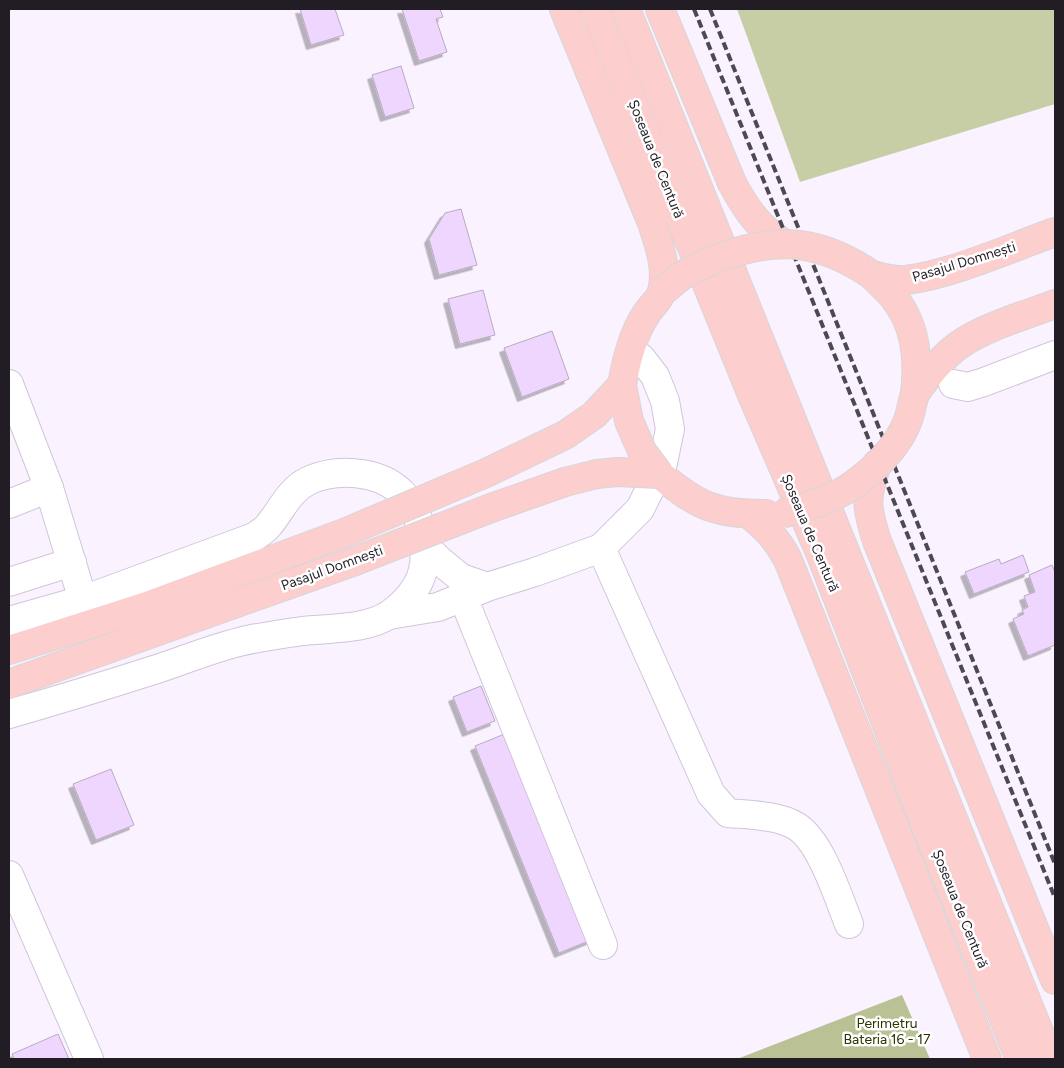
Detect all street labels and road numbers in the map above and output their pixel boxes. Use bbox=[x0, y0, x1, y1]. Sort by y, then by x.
street label: Șoseaua de Centură bbox=[624, 97, 688, 221]
street label: Pasajul Domnești bbox=[910, 238, 1018, 286]
street label: Șoseaua de Centură bbox=[778, 472, 842, 594]
street label: Pasajul Domnești bbox=[279, 542, 385, 594]
street label: Șoseaua de Centură bbox=[928, 847, 992, 971]

